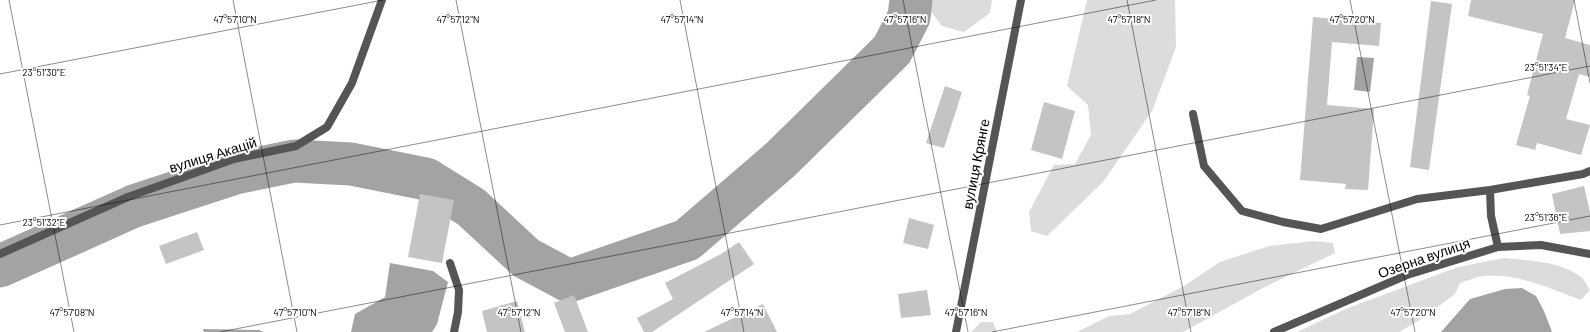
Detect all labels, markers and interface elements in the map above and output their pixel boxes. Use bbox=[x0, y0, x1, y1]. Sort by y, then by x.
text: 47°57'10"N bbox=[213, 13, 257, 25]
text: 47°57'12"N bbox=[436, 13, 480, 25]
text: 47°57'14"N bbox=[660, 13, 704, 25]
text: 47°57'16"N bbox=[884, 13, 926, 25]
text: 47°57'18"N bbox=[1107, 13, 1151, 25]
text: 47°57'20"N bbox=[1329, 13, 1375, 25]
text: 23°51'34"E bbox=[1524, 61, 1568, 73]
text: 23°51'30"E bbox=[22, 66, 66, 78]
street label: вулиця Крянге bbox=[958, 117, 993, 211]
street label: вулиця Акацій bbox=[167, 133, 259, 176]
text: 23°51'36"E bbox=[1525, 211, 1567, 223]
text: 23°51'32"E bbox=[22, 216, 66, 228]
street label: Озерна вулиця bbox=[1375, 234, 1472, 281]
text: 47°57'08"N bbox=[49, 306, 95, 318]
text: 47°57'10"N bbox=[273, 306, 317, 318]
text: 47°57'12"N bbox=[497, 306, 541, 318]
text: 47°57'14"N bbox=[720, 306, 764, 318]
text: 47°57'16"N bbox=[945, 306, 987, 318]
text: 47°57'18"N bbox=[1167, 306, 1211, 318]
text: 47°57'20"N bbox=[1390, 306, 1436, 318]

